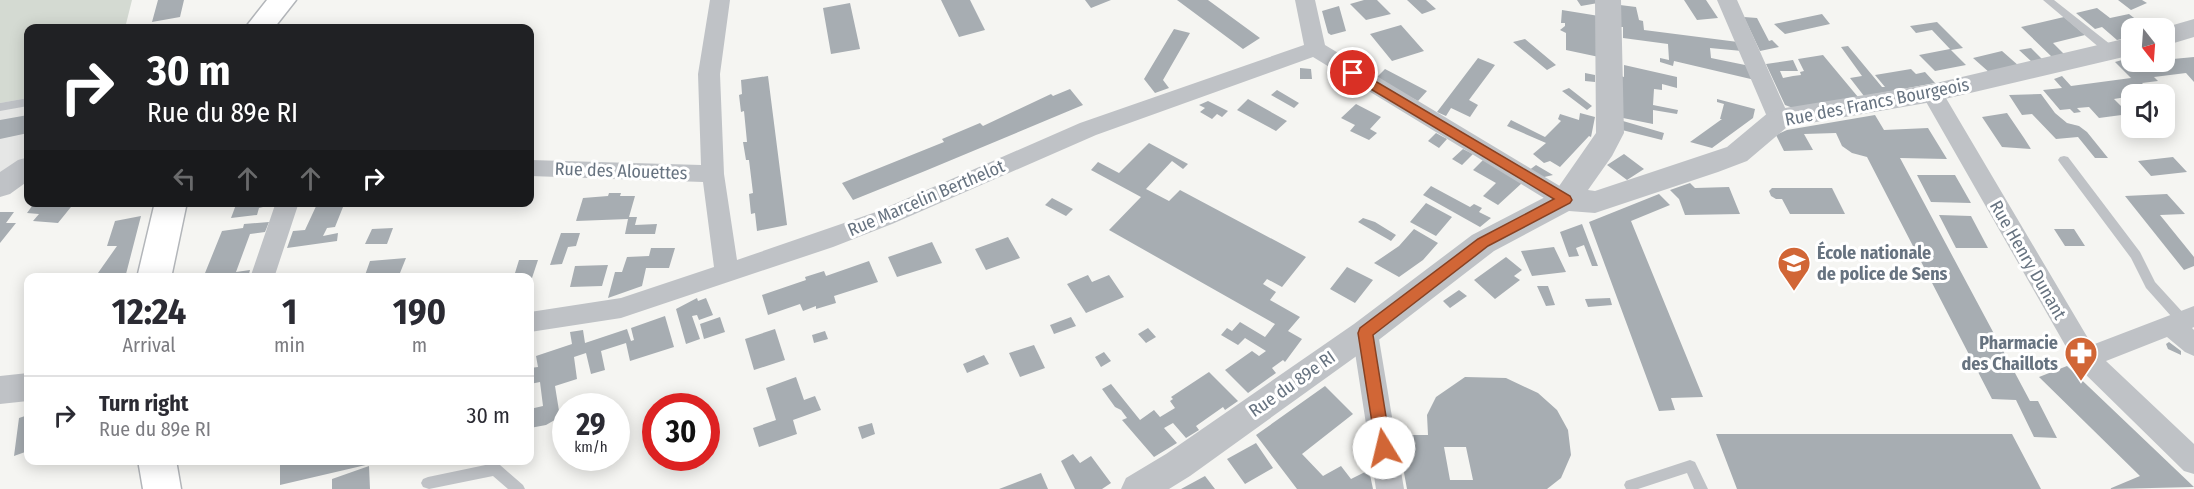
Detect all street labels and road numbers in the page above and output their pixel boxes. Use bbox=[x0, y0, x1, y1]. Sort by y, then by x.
street label: Rue des Francs Bourgeois bbox=[1783, 73, 1971, 131]
street label: Rue Marcelin Berthelot bbox=[844, 155, 1008, 241]
street label: Rue des Alouettes bbox=[554, 158, 688, 184]
street label: Rue Henry Dunant bbox=[1985, 197, 2071, 323]
street label: Rue du 89e RI bbox=[1244, 346, 1340, 422]

